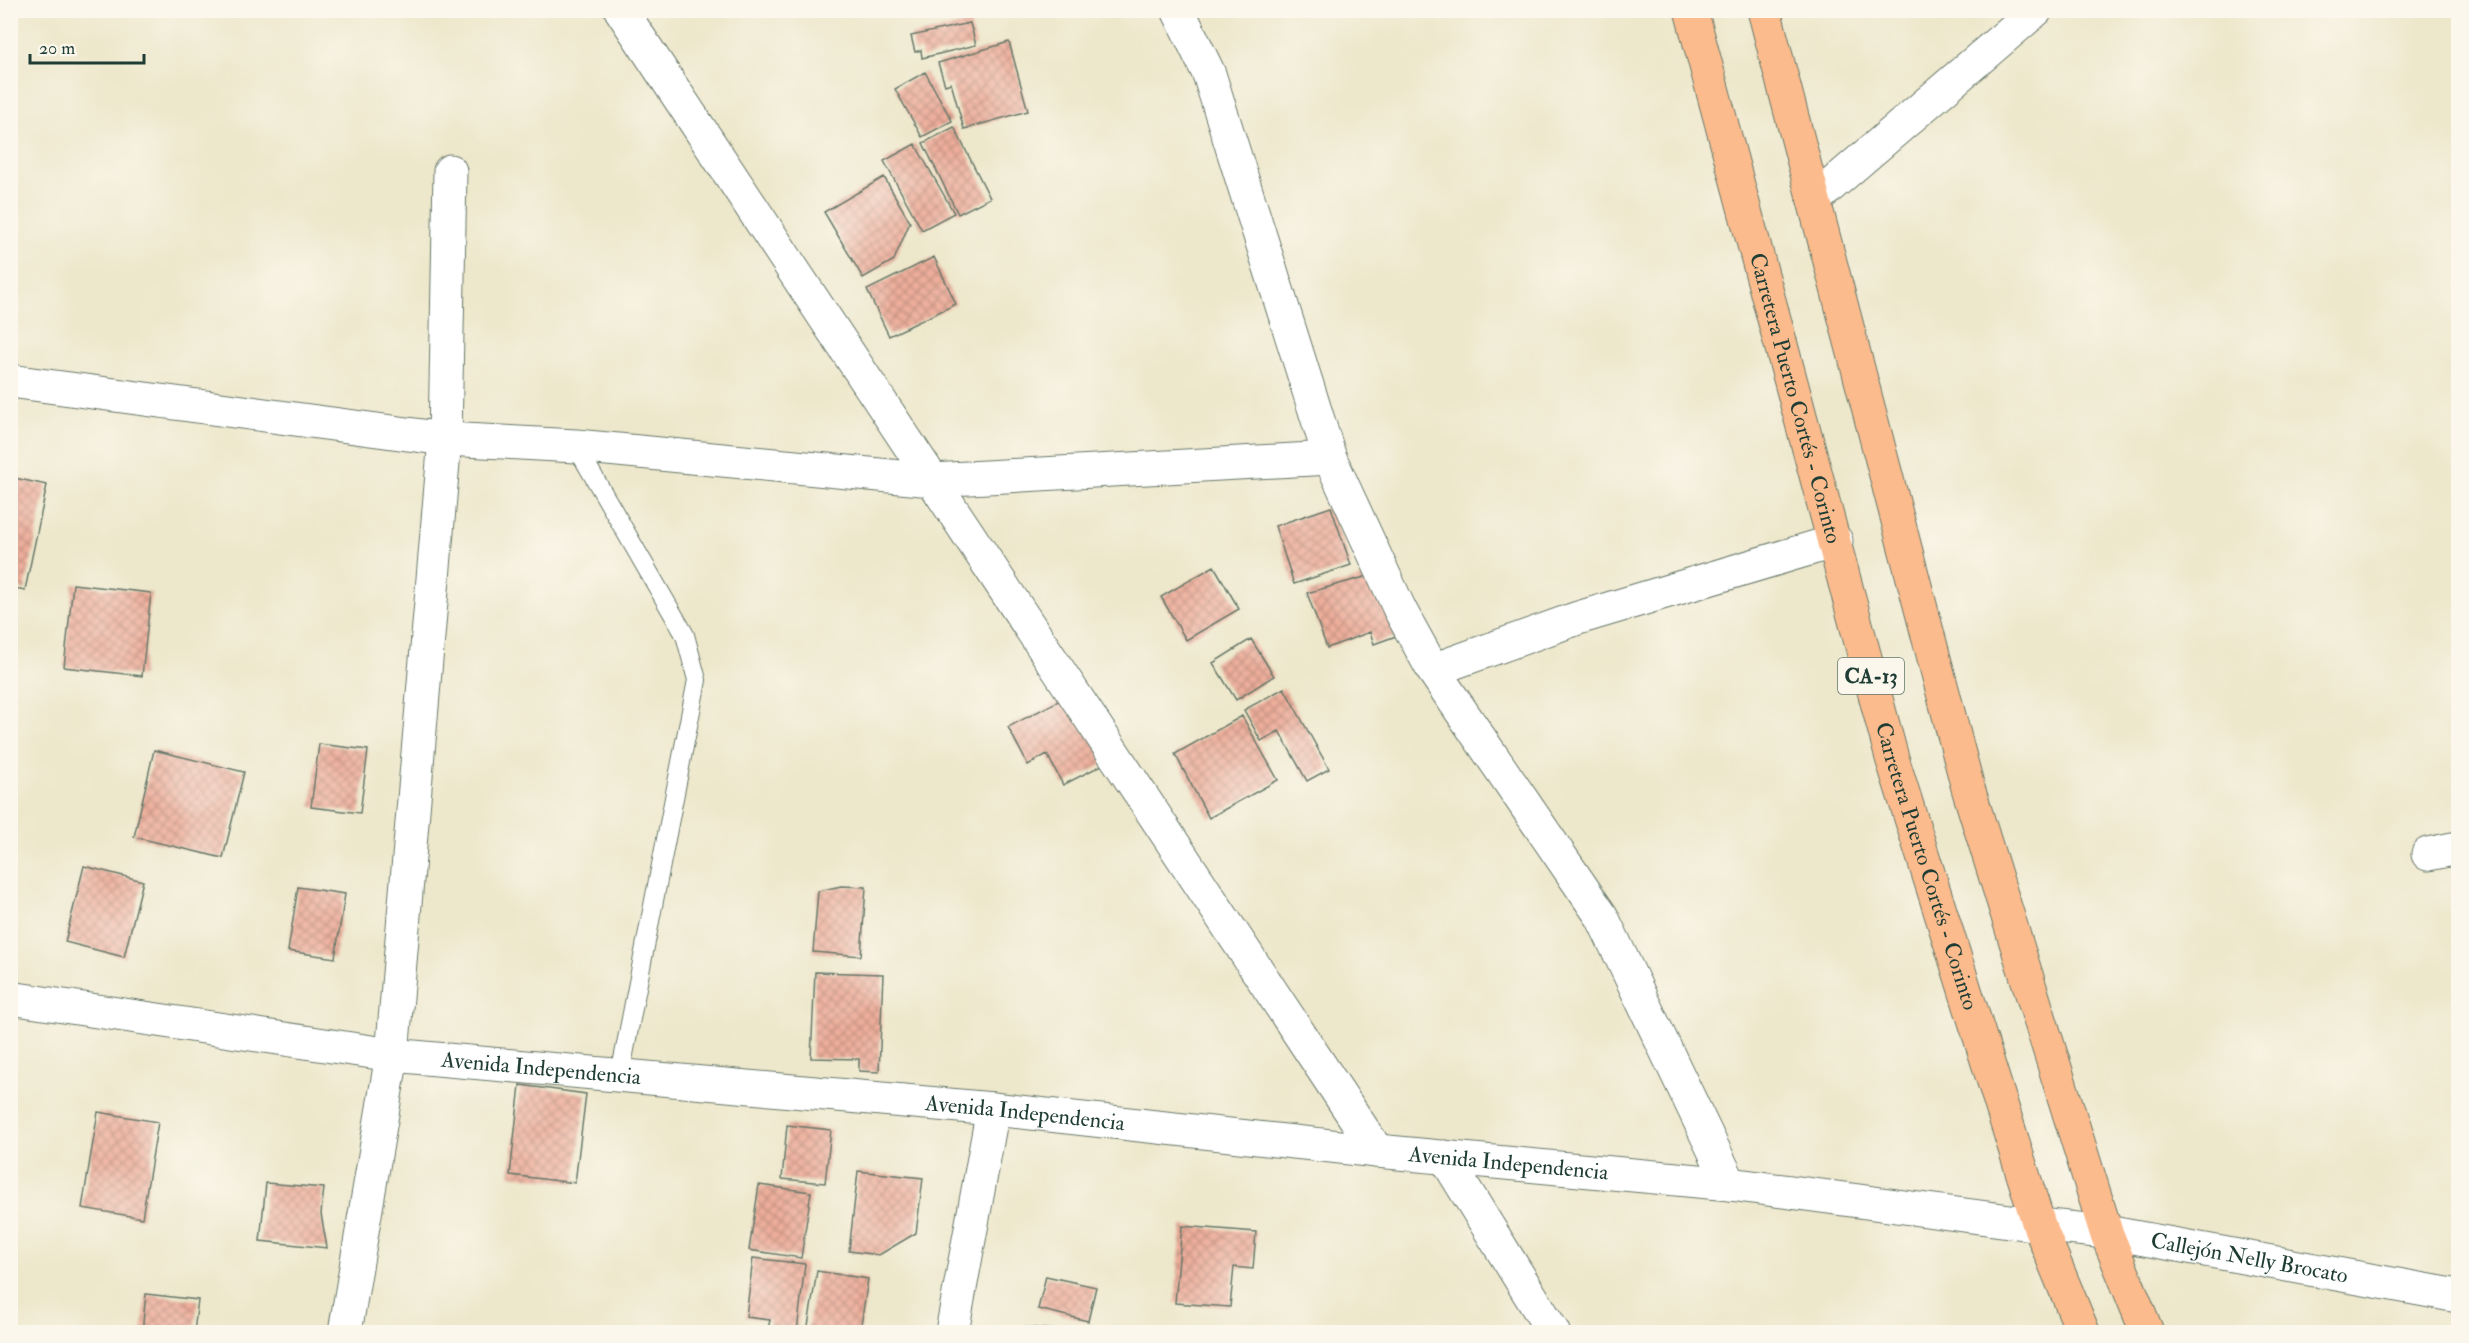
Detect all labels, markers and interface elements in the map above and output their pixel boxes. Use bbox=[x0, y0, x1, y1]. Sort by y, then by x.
scale bar bbox=[30, 27, 144, 65]
text: 20 m bbox=[39, 37, 75, 60]
street label: Carretera Puerto Cortés - Corinto bbox=[1743, 250, 1848, 547]
road number: CA-13 bbox=[1838, 658, 1904, 694]
street label: Carretera Puerto Cortés - Corinto bbox=[1869, 719, 1984, 1013]
street label: Avenida Independencia bbox=[439, 1045, 643, 1091]
street label: Avenida Independencia bbox=[923, 1089, 1127, 1137]
street label: Avenida Independencia bbox=[1406, 1140, 1611, 1187]
street label: Callejón Nelly Brocato bbox=[2149, 1226, 2350, 1290]

